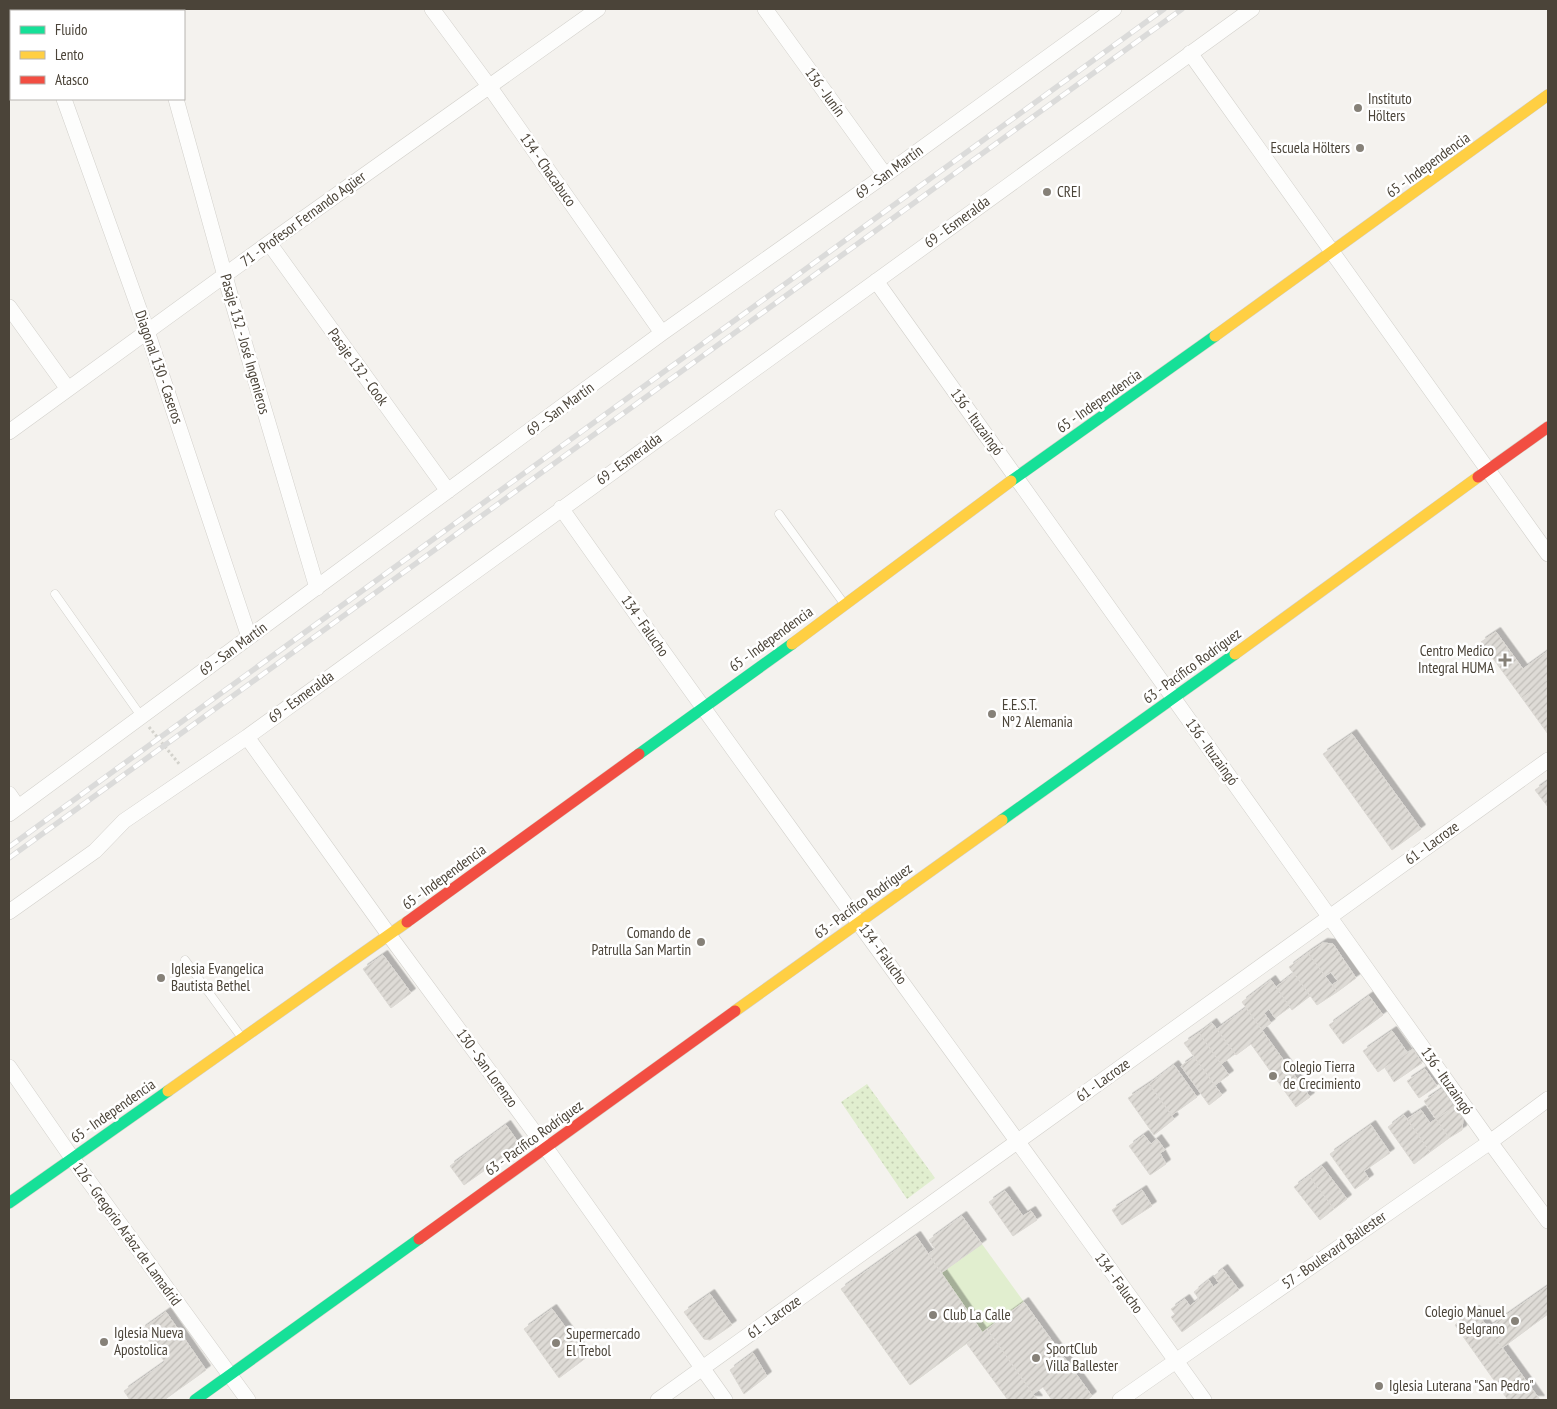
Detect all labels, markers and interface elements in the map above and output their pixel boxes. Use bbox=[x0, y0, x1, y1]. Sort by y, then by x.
legend bbox=[10, 10, 185, 100]
text: Fluido bbox=[55, 20, 87, 39]
text: Lento bbox=[55, 45, 84, 64]
street label: 136 - Junín bbox=[801, 63, 850, 120]
text: Atasco bbox=[55, 70, 89, 89]
place label: Instituto Hölters bbox=[1368, 89, 1412, 125]
marker: Instituto Hölters bbox=[1352, 102, 1364, 114]
street label: 65 - Independencia bbox=[1382, 128, 1473, 201]
street label: 134 - Chacabuco bbox=[516, 129, 581, 210]
place label: Escuela Hölters bbox=[1270, 138, 1350, 157]
street label: 69 - San Martín bbox=[851, 141, 926, 203]
marker: Escuela Hölters bbox=[1354, 142, 1366, 154]
street label: 71 - Profesor Fernando Agüer bbox=[236, 166, 370, 270]
place label: CREI bbox=[1057, 182, 1081, 201]
marker: CREI bbox=[1041, 186, 1053, 198]
street label: 69 - Esmeralda bbox=[920, 191, 993, 252]
street label: Pasaje 132 - José Ingenieros bbox=[216, 272, 275, 416]
street label: Diagonal 130 - Caseros bbox=[131, 308, 188, 426]
street label: Pasaje 132 - Cook bbox=[324, 324, 393, 409]
street label: 65 - Independencia bbox=[1053, 364, 1145, 437]
street label: 69 - San Martín bbox=[522, 378, 597, 440]
street label: 136 - Ituzaingó bbox=[947, 385, 1008, 459]
street label: 69 - Esmeralda bbox=[592, 428, 665, 489]
street label: 134 - Falucho bbox=[617, 591, 673, 660]
street label: 65 - Independencia bbox=[725, 602, 816, 675]
street label: 69 - San Martín bbox=[195, 618, 270, 680]
street label: 63 - Pacífico Rodríguez bbox=[1139, 624, 1245, 708]
place label: Centro Medico Integral HUMA bbox=[1418, 641, 1495, 677]
marker: Centro Medico Integral HUMA bbox=[1498, 653, 1512, 667]
street label: 69 - Esmeralda bbox=[264, 666, 337, 727]
place label: E.E.S.T. Nº2 Alemania bbox=[1002, 695, 1073, 731]
marker: E.E.S.T. Nº2 Alemania bbox=[986, 708, 998, 720]
street label: 136 - Ituzaingó bbox=[1182, 715, 1243, 789]
street label: 61 - Lacroze bbox=[1401, 817, 1462, 869]
street label: 65 - Independencia bbox=[398, 840, 489, 913]
street label: 63 - Pacífico Rodríguez bbox=[810, 859, 916, 943]
street label: 134 - Falucho bbox=[855, 920, 912, 988]
place label: Comando de Patrulla San Martin bbox=[592, 923, 691, 959]
marker: Comando de Patrulla San Martin bbox=[695, 936, 707, 948]
place label: Iglesia Evangelica Bautista Bethel bbox=[171, 959, 264, 995]
marker: Iglesia Evangelica Bautista Bethel bbox=[155, 972, 167, 984]
street label: 130 - San Lorenzo bbox=[452, 1025, 522, 1111]
street label: 136 - Ituzaingó bbox=[1417, 1043, 1478, 1118]
street label: 61 - Lacroze bbox=[1072, 1054, 1133, 1106]
place label: Colegio Tierra de Crecimiento bbox=[1283, 1057, 1361, 1093]
marker: Colegio Tierra de Crecimiento bbox=[1267, 1070, 1279, 1082]
street label: 65 - Independencia bbox=[67, 1074, 159, 1147]
street label: 63 - Pacífico Rodríguez bbox=[481, 1096, 587, 1180]
street label: 126 - Gregorio Aráoz de Lamadrid bbox=[69, 1158, 186, 1309]
street label: 57 - Boulevard Ballester bbox=[1278, 1206, 1390, 1293]
street label: 134 - Falucho bbox=[1091, 1249, 1148, 1317]
street label: 61 - Lacroze bbox=[743, 1291, 804, 1343]
place label: Colegio Manuel Belgrano bbox=[1425, 1302, 1505, 1338]
place label: Club La Calle bbox=[943, 1305, 1011, 1324]
marker: Club La Calle bbox=[927, 1309, 939, 1321]
marker: Colegio Manuel Belgrano bbox=[1509, 1315, 1521, 1327]
place label: Iglesia Nueva Apostolica bbox=[114, 1323, 184, 1359]
place label: Supermercado El Trebol bbox=[566, 1324, 640, 1360]
marker: Iglesia Nueva Apostolica bbox=[98, 1336, 110, 1348]
marker: Supermercado El Trebol bbox=[550, 1337, 562, 1349]
place label: SportClub Villa Ballester bbox=[1045, 1339, 1119, 1375]
marker: SportClub Villa Ballester bbox=[1030, 1352, 1042, 1364]
place label: Iglesia Luterana "San Pedro" bbox=[1389, 1376, 1534, 1395]
marker: Iglesia Luterana "San Pedro" bbox=[1373, 1380, 1385, 1392]

